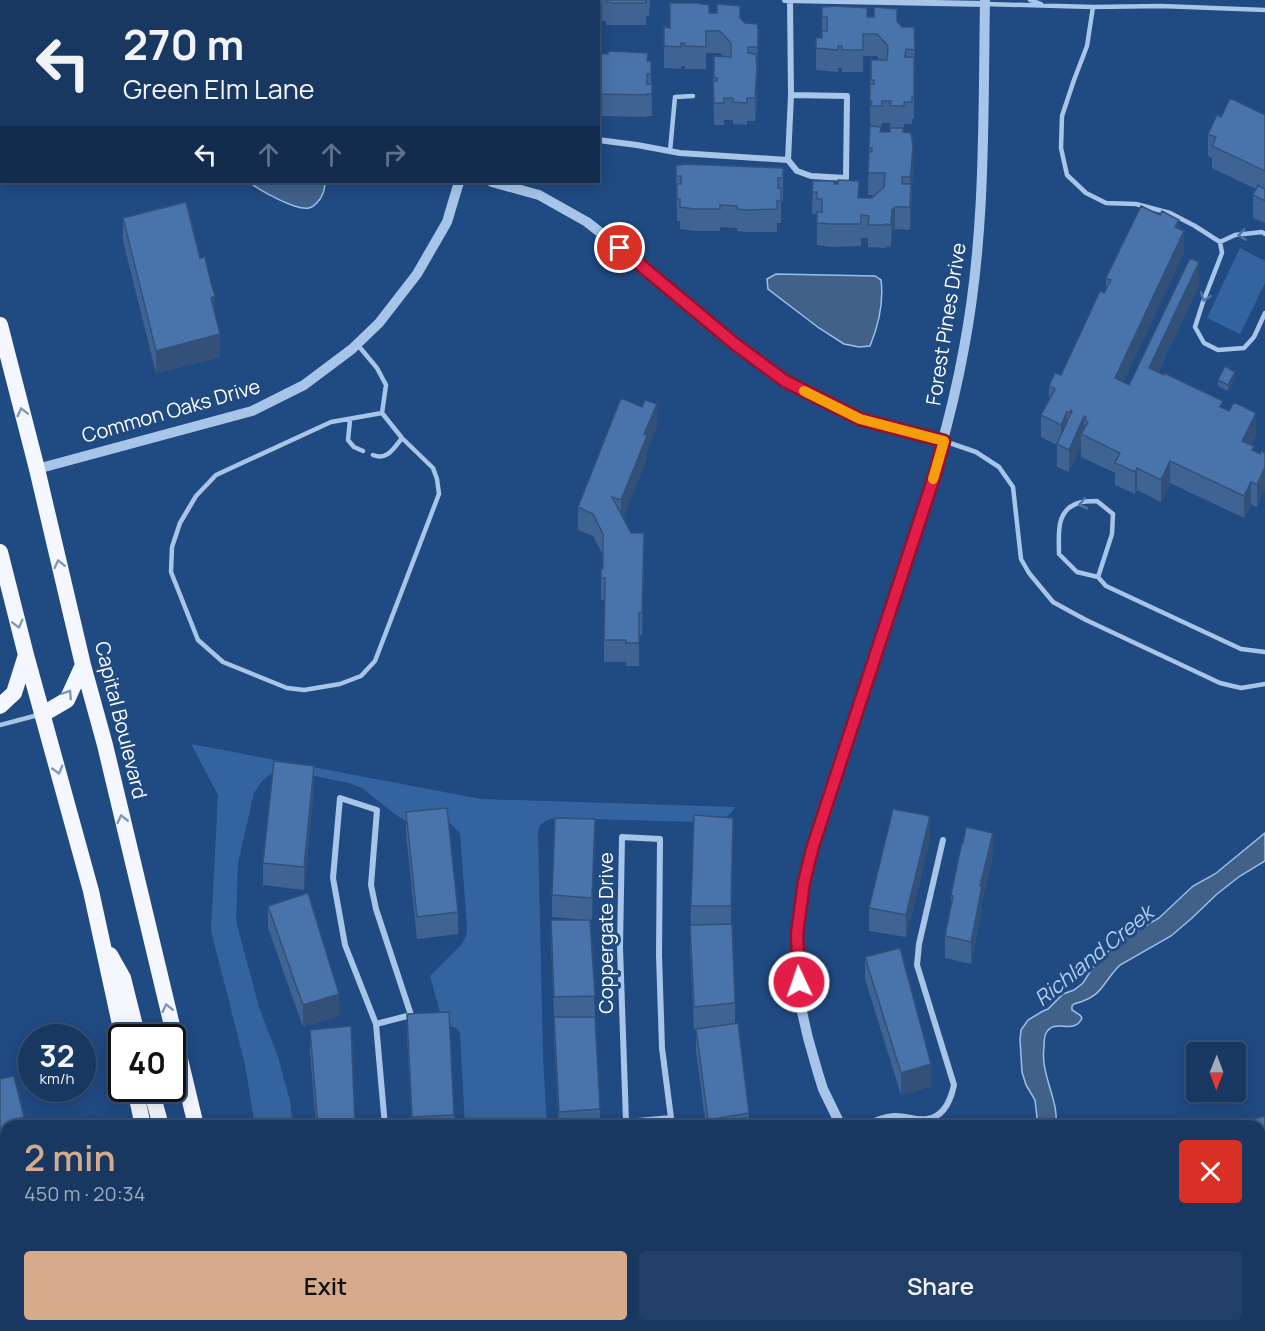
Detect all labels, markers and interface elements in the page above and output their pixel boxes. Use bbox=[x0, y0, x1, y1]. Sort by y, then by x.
text: 270 m bbox=[123, 15, 244, 73]
icon: left bbox=[24, 24, 102, 102]
text: Green Elm Lane bbox=[123, 70, 315, 107]
icon: left bbox=[189, 138, 222, 171]
icon: ahead bbox=[252, 138, 285, 171]
icon: ahead bbox=[315, 138, 348, 171]
icon: right bbox=[378, 138, 411, 171]
pin bbox=[594, 222, 645, 273]
one-way arrow bbox=[1237, 228, 1247, 240]
icon: arrive bbox=[603, 231, 636, 264]
street label: Forest Pines Drive bbox=[919, 241, 972, 407]
one-way arrow bbox=[1199, 291, 1212, 302]
street label: Common Oaks Drive bbox=[79, 372, 263, 449]
one-way arrow bbox=[17, 407, 30, 417]
one-way arrow bbox=[1078, 496, 1088, 509]
one-way arrow bbox=[54, 560, 67, 570]
one-way arrow bbox=[11, 618, 24, 628]
street label: Capital Boulevard bbox=[89, 638, 154, 801]
one-way arrow bbox=[61, 689, 72, 700]
one-way arrow bbox=[51, 765, 64, 775]
one-way arrow bbox=[117, 814, 130, 824]
street label: Coppergate Drive bbox=[592, 852, 619, 1014]
water label: Richland Creek bbox=[1028, 897, 1161, 1012]
position arrow bbox=[767, 950, 831, 1014]
one-way arrow bbox=[162, 1004, 175, 1014]
speed limit sign: 40 bbox=[108, 1024, 186, 1102]
text: 32 bbox=[39, 1035, 75, 1076]
north arrow bbox=[1186, 1042, 1246, 1102]
map controls bbox=[1186, 1042, 1246, 1102]
text: km/h bbox=[40, 1068, 74, 1089]
text: 2 min bbox=[24, 1133, 116, 1182]
button: close bbox=[1179, 1140, 1242, 1203]
text: 450 m · 20:34 bbox=[24, 1180, 145, 1207]
button: Exit bbox=[24, 1251, 627, 1320]
button: Share bbox=[639, 1251, 1242, 1320]

